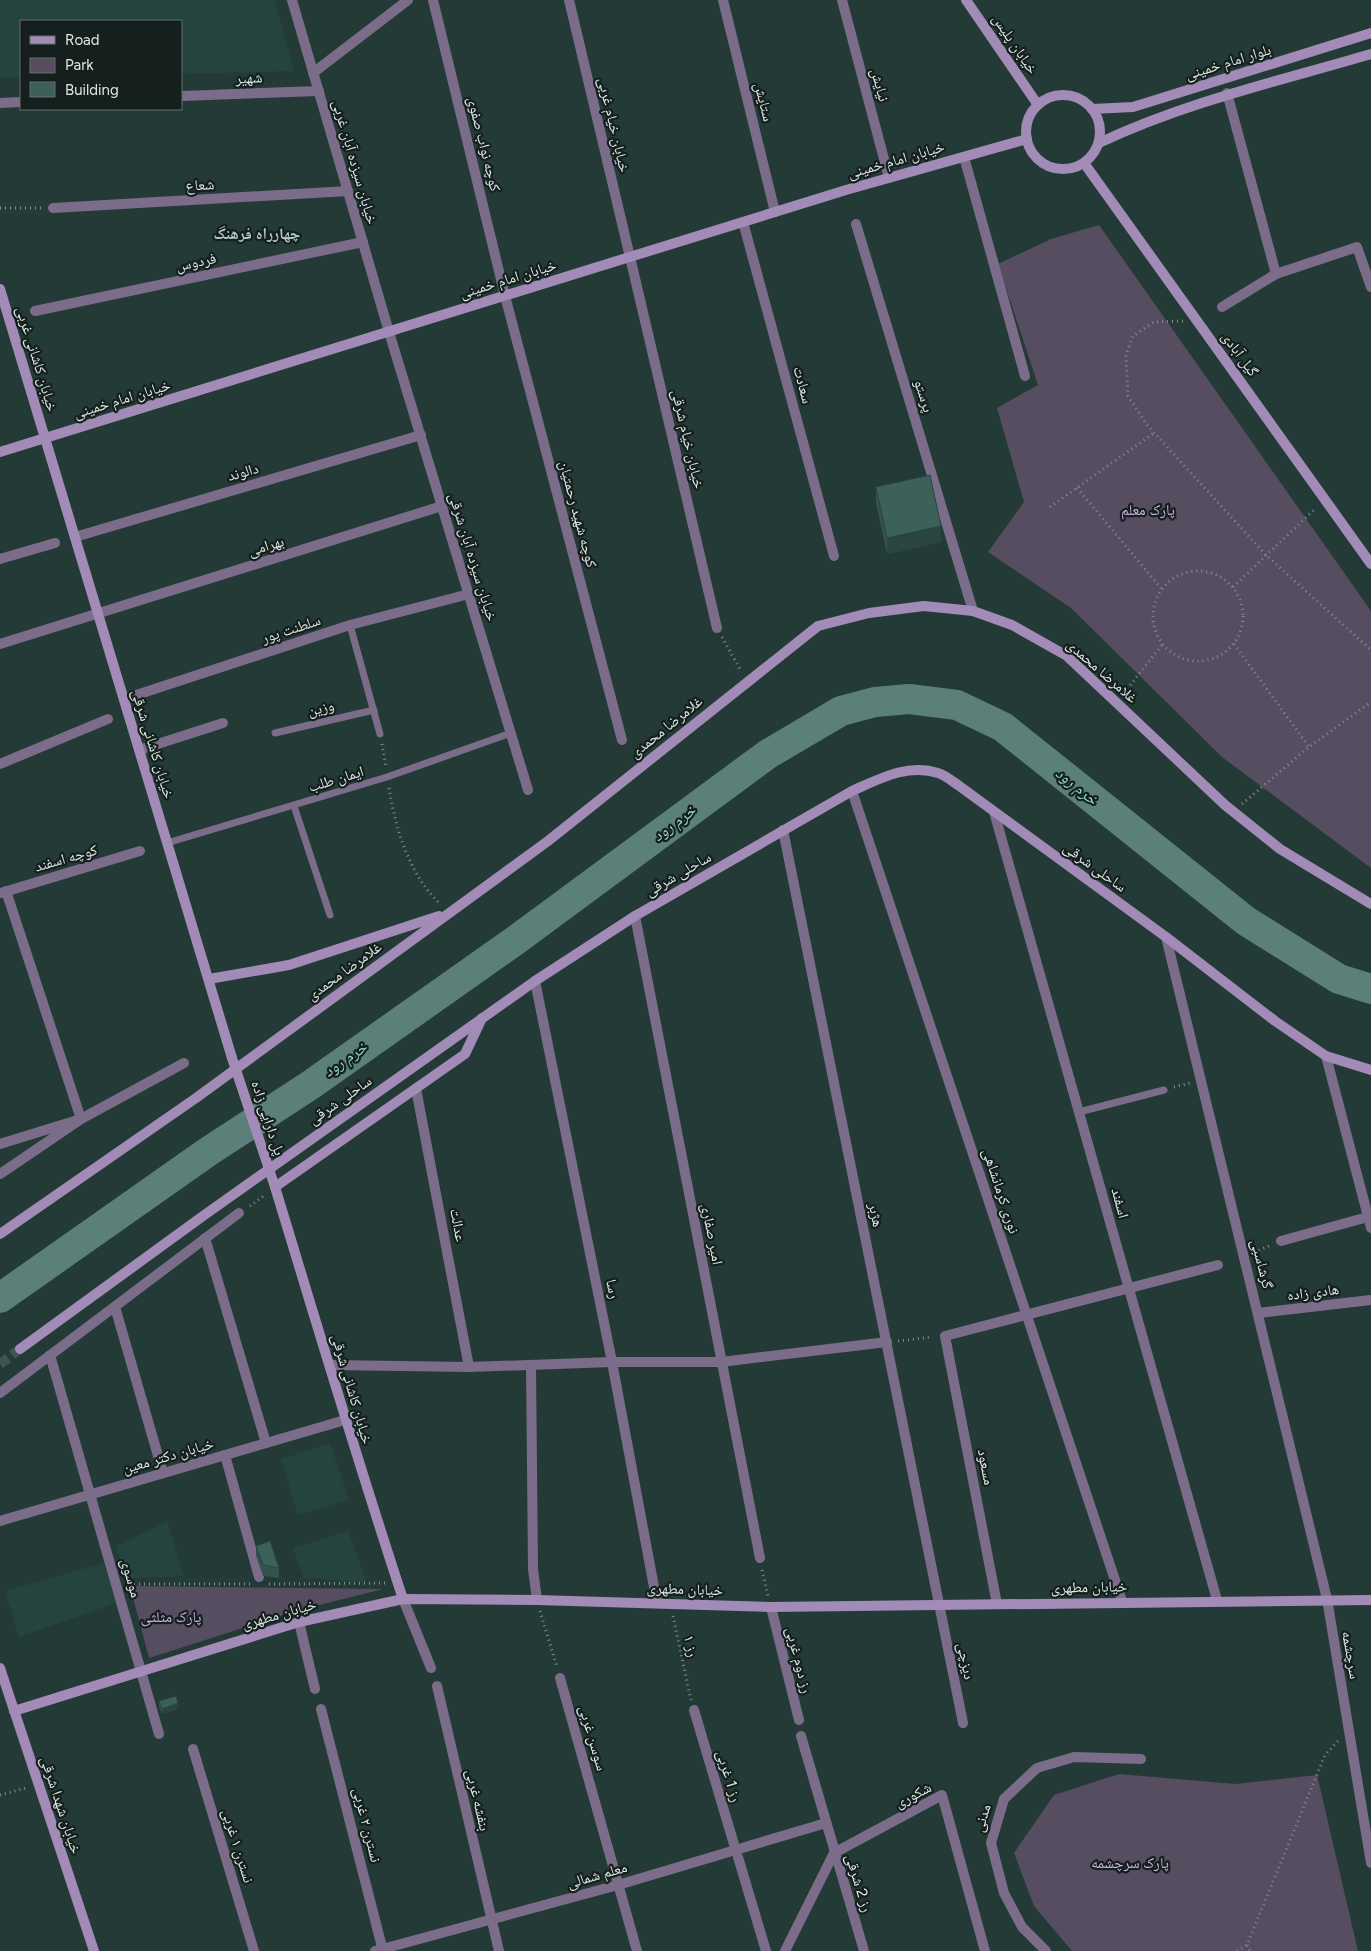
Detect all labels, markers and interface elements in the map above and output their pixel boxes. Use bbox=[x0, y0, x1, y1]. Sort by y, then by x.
street label: خیابان پلیس bbox=[988, 11, 1042, 78]
legend bbox=[20, 20, 182, 110]
text: Road bbox=[65, 31, 100, 49]
street label: بلوار امام خمینی bbox=[1183, 40, 1273, 85]
text: Park bbox=[65, 56, 94, 74]
street label: نیایش bbox=[866, 66, 893, 104]
street label: شهیر bbox=[234, 69, 263, 88]
street label: خیابان خیام غربی bbox=[593, 76, 634, 175]
text: Building bbox=[65, 81, 119, 99]
street label: ستایش bbox=[750, 81, 778, 124]
street label: کوچه نواب صفوی bbox=[463, 95, 504, 194]
street label: خیابان سیزده آبان غربی bbox=[328, 98, 381, 227]
street label: خیابان امام خمینی bbox=[845, 137, 947, 183]
street label: شعاع bbox=[185, 175, 215, 196]
district label: چهارراه فرهنگ bbox=[214, 224, 300, 243]
street label: فردوس bbox=[174, 249, 218, 276]
street label: خیابان امام خمینی bbox=[457, 256, 559, 303]
street label: خیابان کاشانی غربی bbox=[11, 304, 62, 414]
street label: گیل آبادی bbox=[1217, 328, 1263, 381]
street label: سعادت bbox=[789, 364, 817, 406]
street label: خیابان امام خمینی bbox=[71, 376, 173, 423]
street label: پرستو bbox=[910, 377, 938, 415]
street label: خیابان خیام شرقی bbox=[667, 388, 708, 491]
street label: دالوند bbox=[226, 459, 260, 485]
street label: کوچه شهید رحمتیان bbox=[554, 459, 601, 570]
street label: خیابان سیزده آبان شرقی bbox=[444, 491, 501, 624]
park label: پارک معلم bbox=[1121, 501, 1175, 520]
street label: بهرامی bbox=[246, 532, 286, 561]
street label: سلطنت پور bbox=[258, 611, 323, 647]
street label: غلامرضا محمدی bbox=[1062, 635, 1142, 708]
street label: خیابان کاشانی شرقی bbox=[127, 687, 178, 802]
street label: غلامرضا محمدی bbox=[626, 692, 707, 763]
street label: وزین bbox=[306, 696, 336, 721]
street label: ایمان طلب bbox=[306, 762, 366, 797]
water label: خرم رود bbox=[1051, 763, 1103, 810]
water label: خرم رود bbox=[649, 800, 700, 846]
street label: ساحلی شرقی bbox=[1059, 838, 1130, 897]
street label: کوچه اسفند bbox=[33, 841, 99, 875]
street label: ساحلی شرقی bbox=[642, 848, 715, 901]
street label: غلامرضا محمدی bbox=[303, 938, 386, 1005]
water label: خرم رود bbox=[320, 1037, 372, 1082]
street label: ساحلی شرقی bbox=[305, 1071, 376, 1129]
street label: پل دارایی زاده bbox=[246, 1078, 289, 1158]
street label: نوری کرمانشاهی bbox=[978, 1146, 1023, 1236]
street label: اسفند bbox=[1107, 1186, 1133, 1220]
street label: هژبر bbox=[865, 1201, 887, 1228]
street label: امیر صفاری bbox=[696, 1202, 727, 1266]
street label: عدالت bbox=[446, 1207, 470, 1244]
street label: گرشاسبی bbox=[1246, 1237, 1277, 1291]
street label: رسا bbox=[602, 1278, 624, 1301]
street label: هادی زاده bbox=[1286, 1280, 1340, 1305]
street label: خیابان کاشانی شرقی bbox=[327, 1332, 376, 1447]
street label: خیابان دکتر معین bbox=[120, 1434, 216, 1479]
street label: مسعود bbox=[974, 1447, 998, 1487]
street label: موسوی bbox=[116, 1556, 145, 1600]
street label: خیابان مطهری bbox=[1051, 1577, 1128, 1598]
street label: خیابان مطهری bbox=[646, 1579, 724, 1600]
street label: خیابان مطهری bbox=[240, 1595, 319, 1634]
park label: پارک مثلثی bbox=[141, 1608, 201, 1627]
street label: رز دوم غربی bbox=[781, 1625, 816, 1695]
street label: سرچشمه bbox=[1338, 1630, 1364, 1681]
street label: رز ۱ bbox=[680, 1633, 702, 1659]
street label: دیزچی bbox=[953, 1641, 978, 1681]
street label: سوسن غربی bbox=[574, 1703, 611, 1773]
street label: رز 1 غربی bbox=[712, 1748, 745, 1805]
street label: خیابان شهدا شرقی bbox=[36, 1754, 85, 1857]
street label: بنفشه غربی bbox=[461, 1767, 494, 1833]
street label: شکوری bbox=[892, 1778, 935, 1813]
street label: نسترن ۲ غربی bbox=[348, 1786, 385, 1865]
street label: مدنی bbox=[969, 1802, 996, 1834]
street label: نسترن ۱ غربی bbox=[217, 1807, 258, 1886]
street label: رز 2 شرقی bbox=[841, 1852, 876, 1915]
park label: پارک سرچشمه bbox=[1091, 1854, 1169, 1872]
street label: معلم شمالی bbox=[565, 1858, 630, 1893]

